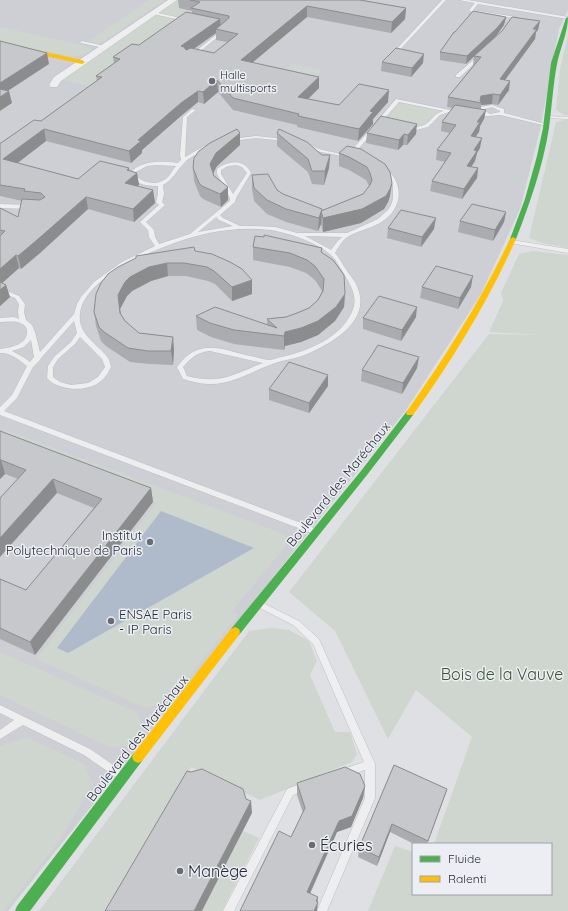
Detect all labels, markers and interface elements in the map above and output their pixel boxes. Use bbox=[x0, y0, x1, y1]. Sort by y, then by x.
place label: Halle multisports bbox=[220, 68, 277, 95]
marker: Halle multisports bbox=[207, 76, 217, 86]
street label: Boulevard des Maréchaux bbox=[283, 418, 393, 550]
place label: Institut Polytechnique de Paris bbox=[6, 527, 142, 558]
marker: Institut Polytechnique de Paris bbox=[145, 537, 155, 547]
place label: ENSAE Paris - IP Paris bbox=[119, 606, 192, 637]
marker: ENSAE Paris - IP Paris bbox=[106, 616, 116, 626]
park label: Bois de la Vauve bbox=[441, 664, 563, 684]
street label: Boulevard des Maréchaux bbox=[83, 672, 191, 804]
place label: Écuries bbox=[320, 835, 373, 855]
marker: Écuries bbox=[307, 840, 317, 850]
legend bbox=[412, 843, 552, 895]
text: Fluide bbox=[448, 851, 481, 866]
place label: Manège bbox=[188, 861, 248, 881]
marker: Manège bbox=[175, 866, 185, 876]
text: Ralenti bbox=[448, 871, 486, 886]

